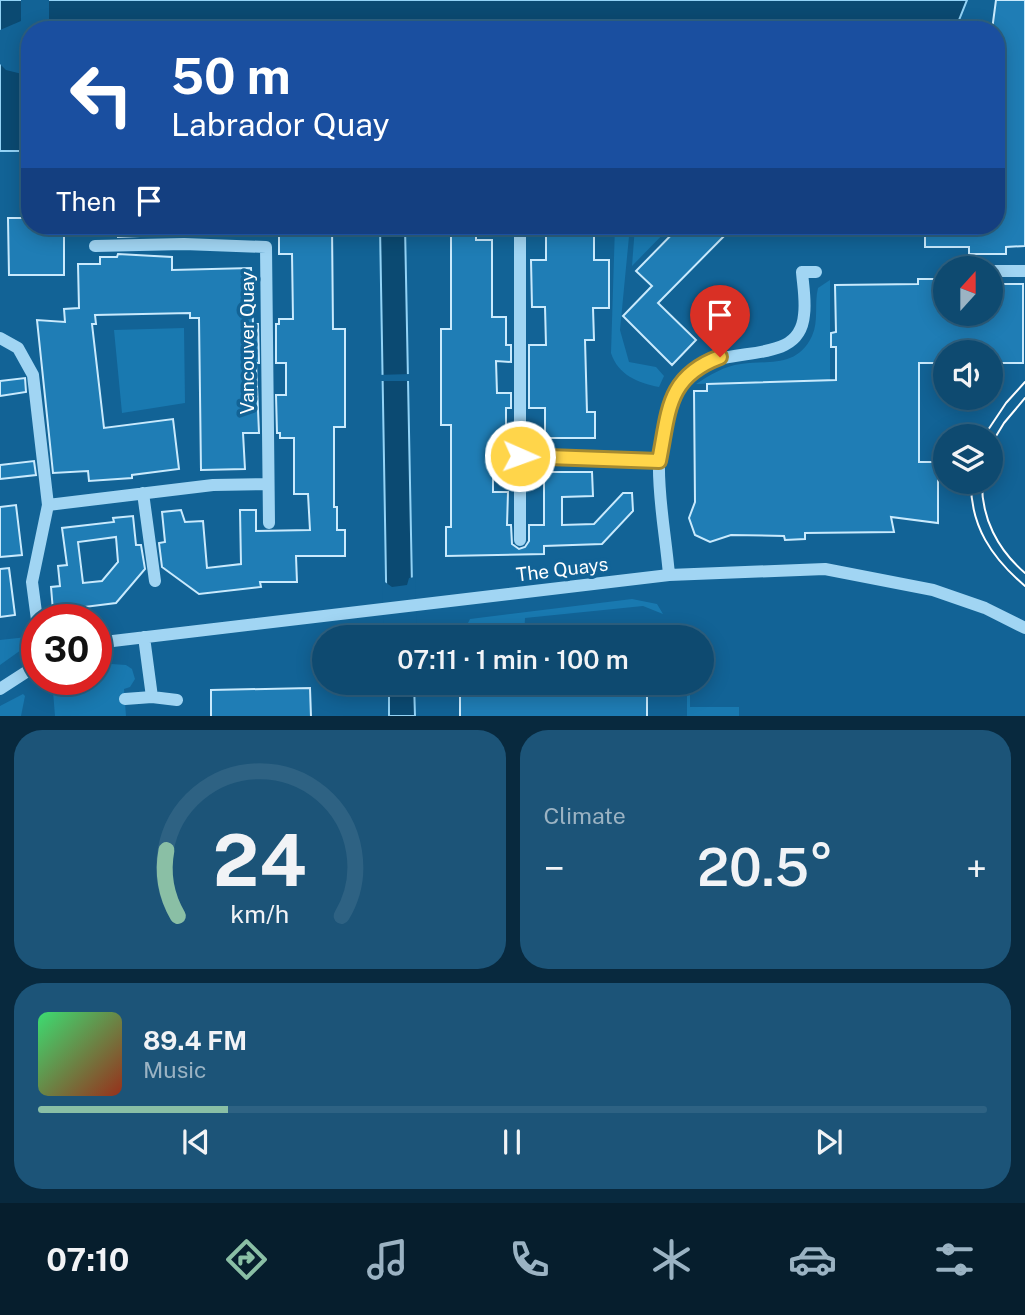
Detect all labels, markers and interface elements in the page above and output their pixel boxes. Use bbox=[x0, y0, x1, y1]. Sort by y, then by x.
text: 50 m bbox=[171, 47, 291, 105]
icon: left bbox=[56, 49, 147, 140]
text: Labrador Quay bbox=[171, 106, 390, 143]
icon: arrive bbox=[130, 182, 168, 220]
text: Then bbox=[56, 186, 116, 217]
north arrow bbox=[933, 256, 1003, 326]
map controls bbox=[933, 256, 1003, 494]
street label: Vancouver Quay bbox=[236, 271, 258, 415]
pin bbox=[690, 285, 750, 357]
icon: arrive bbox=[701, 296, 739, 334]
button: sound bbox=[933, 340, 1003, 410]
position arrow bbox=[483, 419, 557, 493]
button: layers bbox=[933, 424, 1003, 494]
street label: The Quays bbox=[515, 552, 609, 586]
speed limit sign: 30 bbox=[21, 604, 112, 695]
text: 07:11 · 1 min · 100 m bbox=[397, 644, 629, 675]
text: Climate bbox=[544, 802, 626, 829]
text: 24 bbox=[213, 817, 307, 902]
text: 20.5° bbox=[697, 837, 833, 898]
text: − bbox=[544, 846, 565, 891]
text: + bbox=[966, 846, 987, 891]
text: km/h bbox=[230, 898, 289, 928]
text: 89.4 FM bbox=[143, 1025, 247, 1056]
text: Music bbox=[143, 1056, 207, 1083]
icon: previous bbox=[177, 1123, 215, 1161]
icon: pause bbox=[493, 1123, 531, 1161]
icon: next bbox=[810, 1123, 848, 1161]
icon: directions bbox=[222, 1235, 271, 1284]
icon: music bbox=[363, 1235, 412, 1284]
icon: phone bbox=[505, 1235, 554, 1284]
icon: climate bbox=[647, 1235, 696, 1284]
icon: car bbox=[788, 1235, 837, 1284]
icon: filters bbox=[930, 1235, 979, 1284]
text: 07:10 bbox=[46, 1241, 129, 1278]

